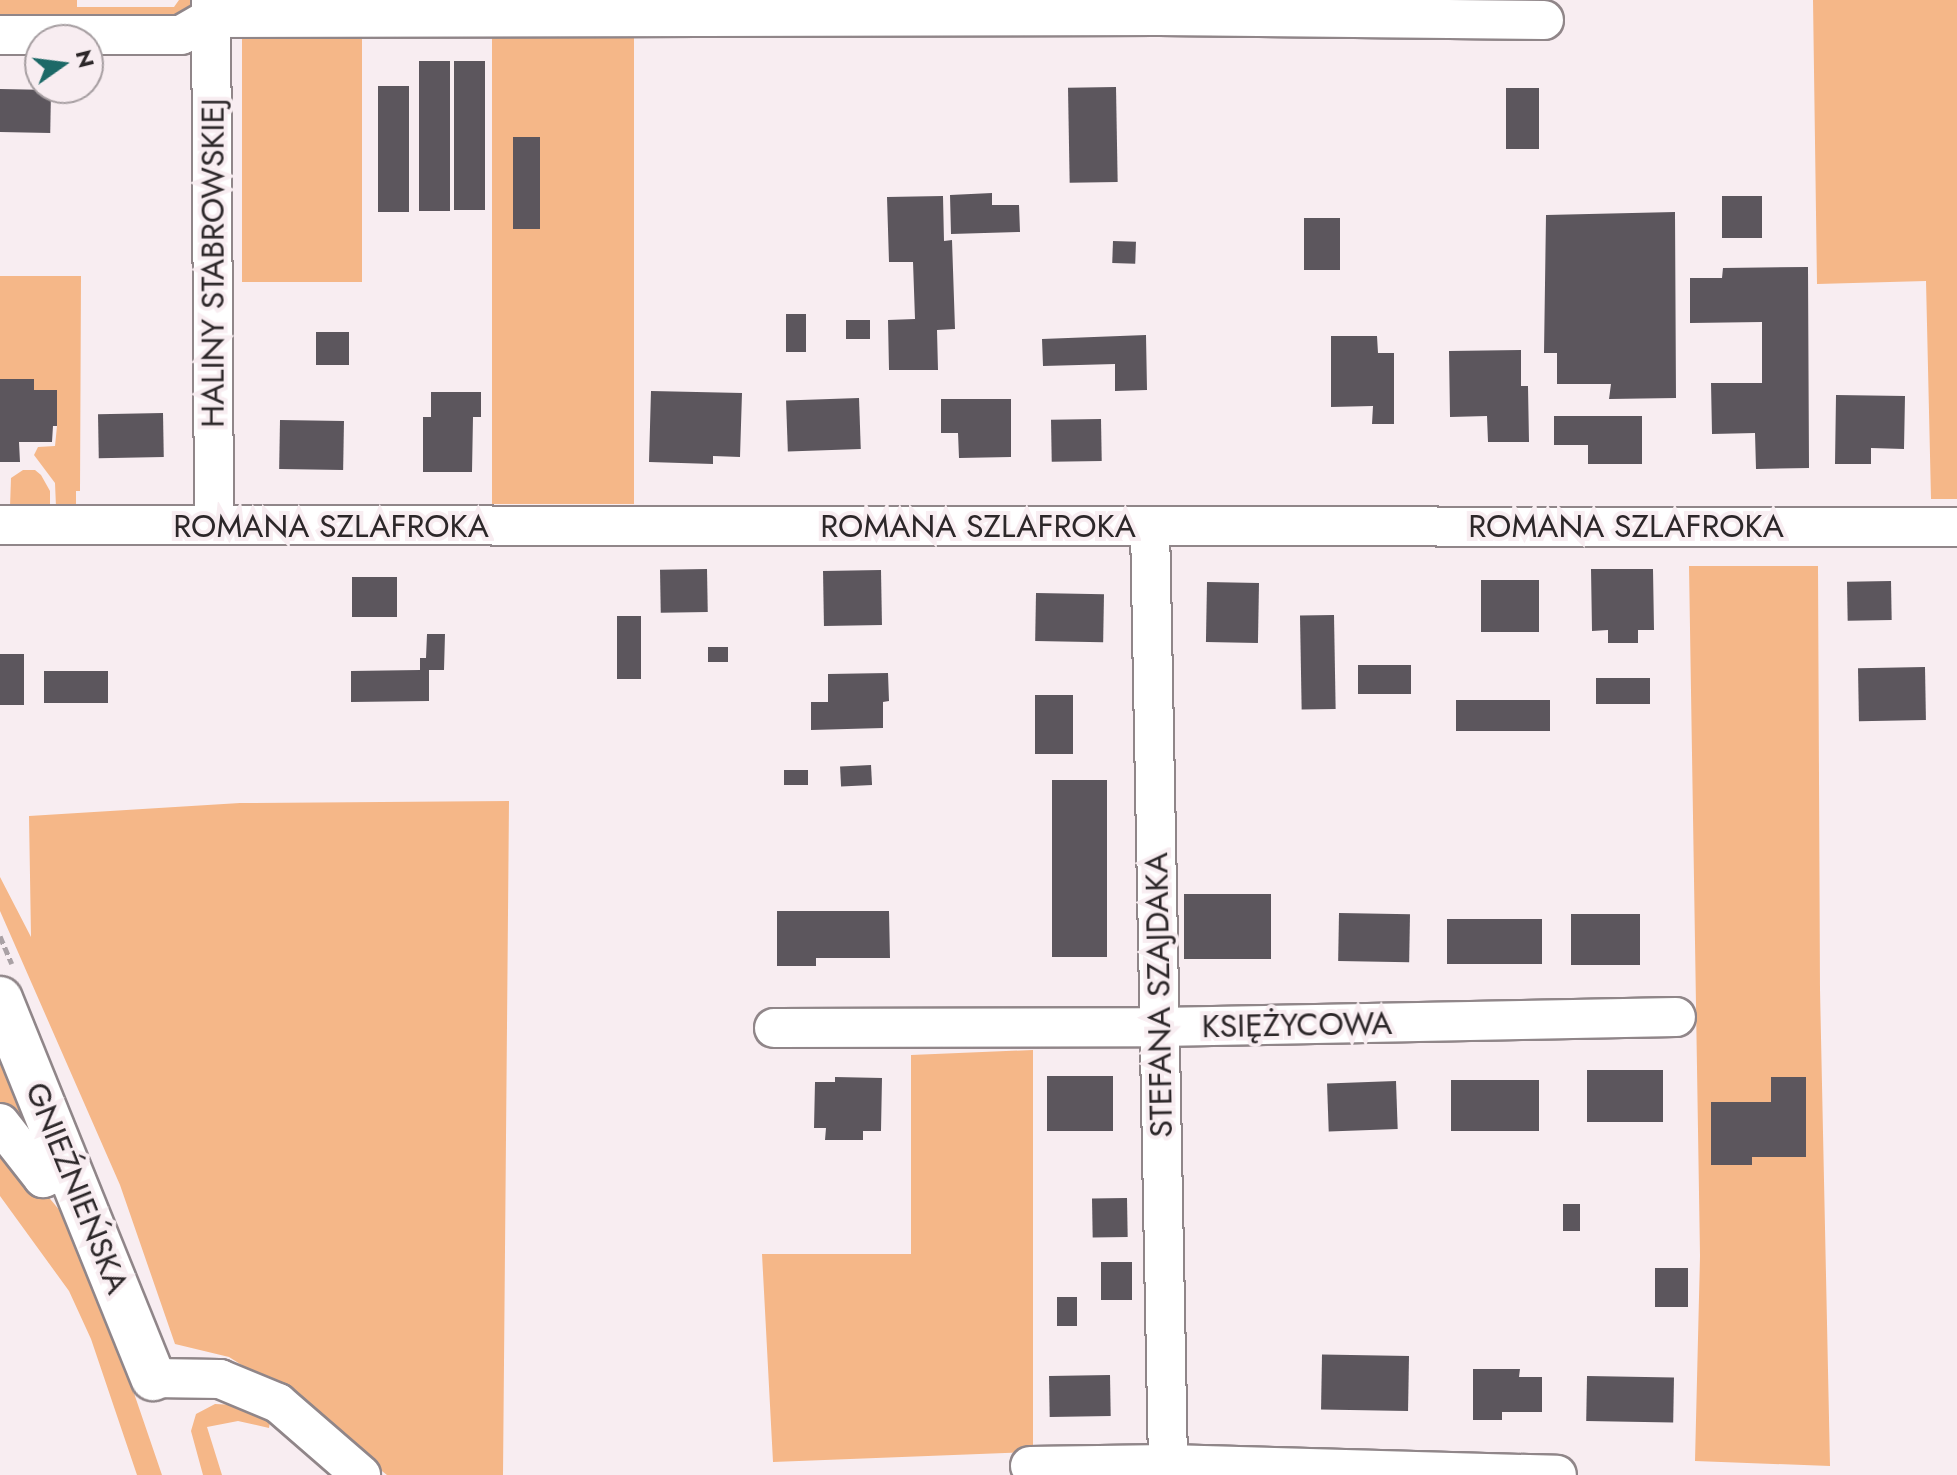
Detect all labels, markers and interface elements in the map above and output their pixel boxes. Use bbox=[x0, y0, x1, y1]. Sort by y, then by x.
north arrow bbox=[24, 24, 104, 104]
text: N bbox=[68, 46, 103, 71]
street label: HALINY STABROWSKIEJ bbox=[194, 98, 232, 428]
street label: ROMANA SZLAFROKA bbox=[173, 507, 489, 545]
street label: ROMANA SZLAFROKA bbox=[820, 507, 1136, 545]
street label: ROMANA SZLAFROKA bbox=[1468, 507, 1784, 545]
street label: STEFANA SZAJDAKA bbox=[1137, 852, 1181, 1138]
street label: KSIĘŻYCOWA bbox=[1201, 1004, 1393, 1046]
street label: GNIEŹNIEŃSKA bbox=[17, 1077, 137, 1299]

